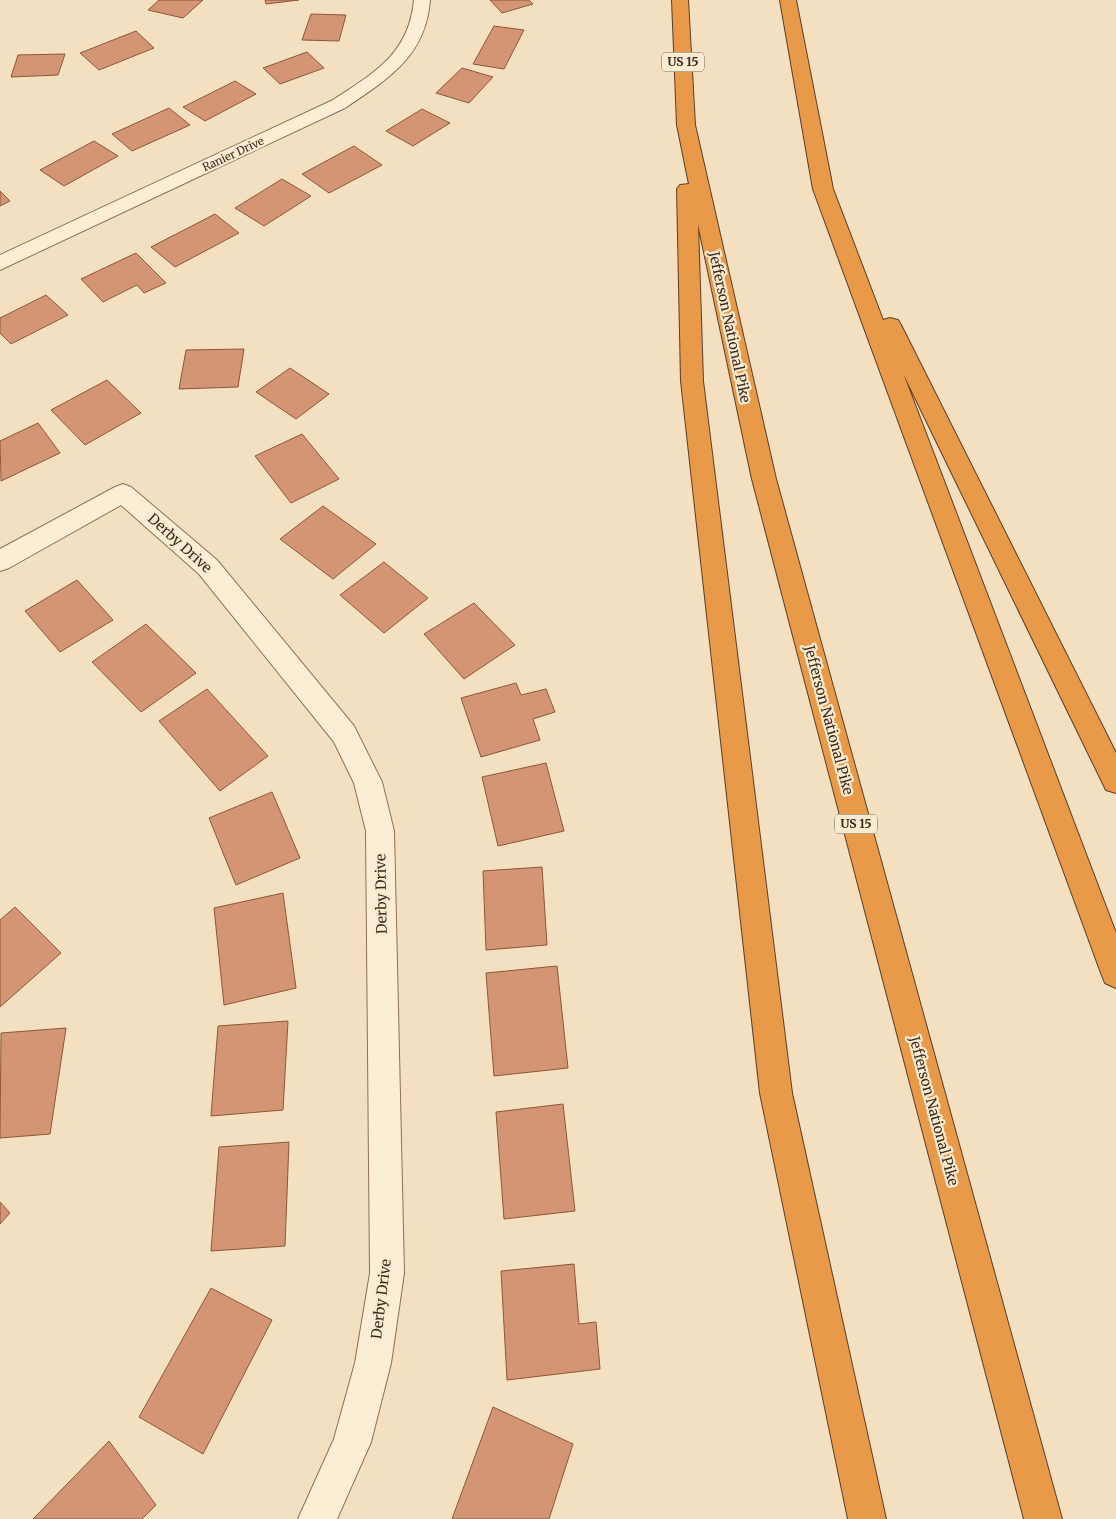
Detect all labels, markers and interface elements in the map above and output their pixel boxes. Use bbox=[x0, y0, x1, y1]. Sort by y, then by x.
road number: US 15 bbox=[662, 52, 704, 72]
street label: Ranier Drive bbox=[200, 134, 266, 174]
street label: Jefferson National Pike bbox=[705, 249, 755, 404]
street label: Derby Drive bbox=[144, 509, 216, 577]
street label: Jefferson National Pike bbox=[800, 642, 858, 797]
road number: US 15 bbox=[835, 814, 877, 834]
street label: Derby Drive bbox=[371, 854, 391, 934]
street label: Jefferson National Pike bbox=[905, 1033, 963, 1188]
street label: Derby Drive bbox=[367, 1258, 395, 1340]

